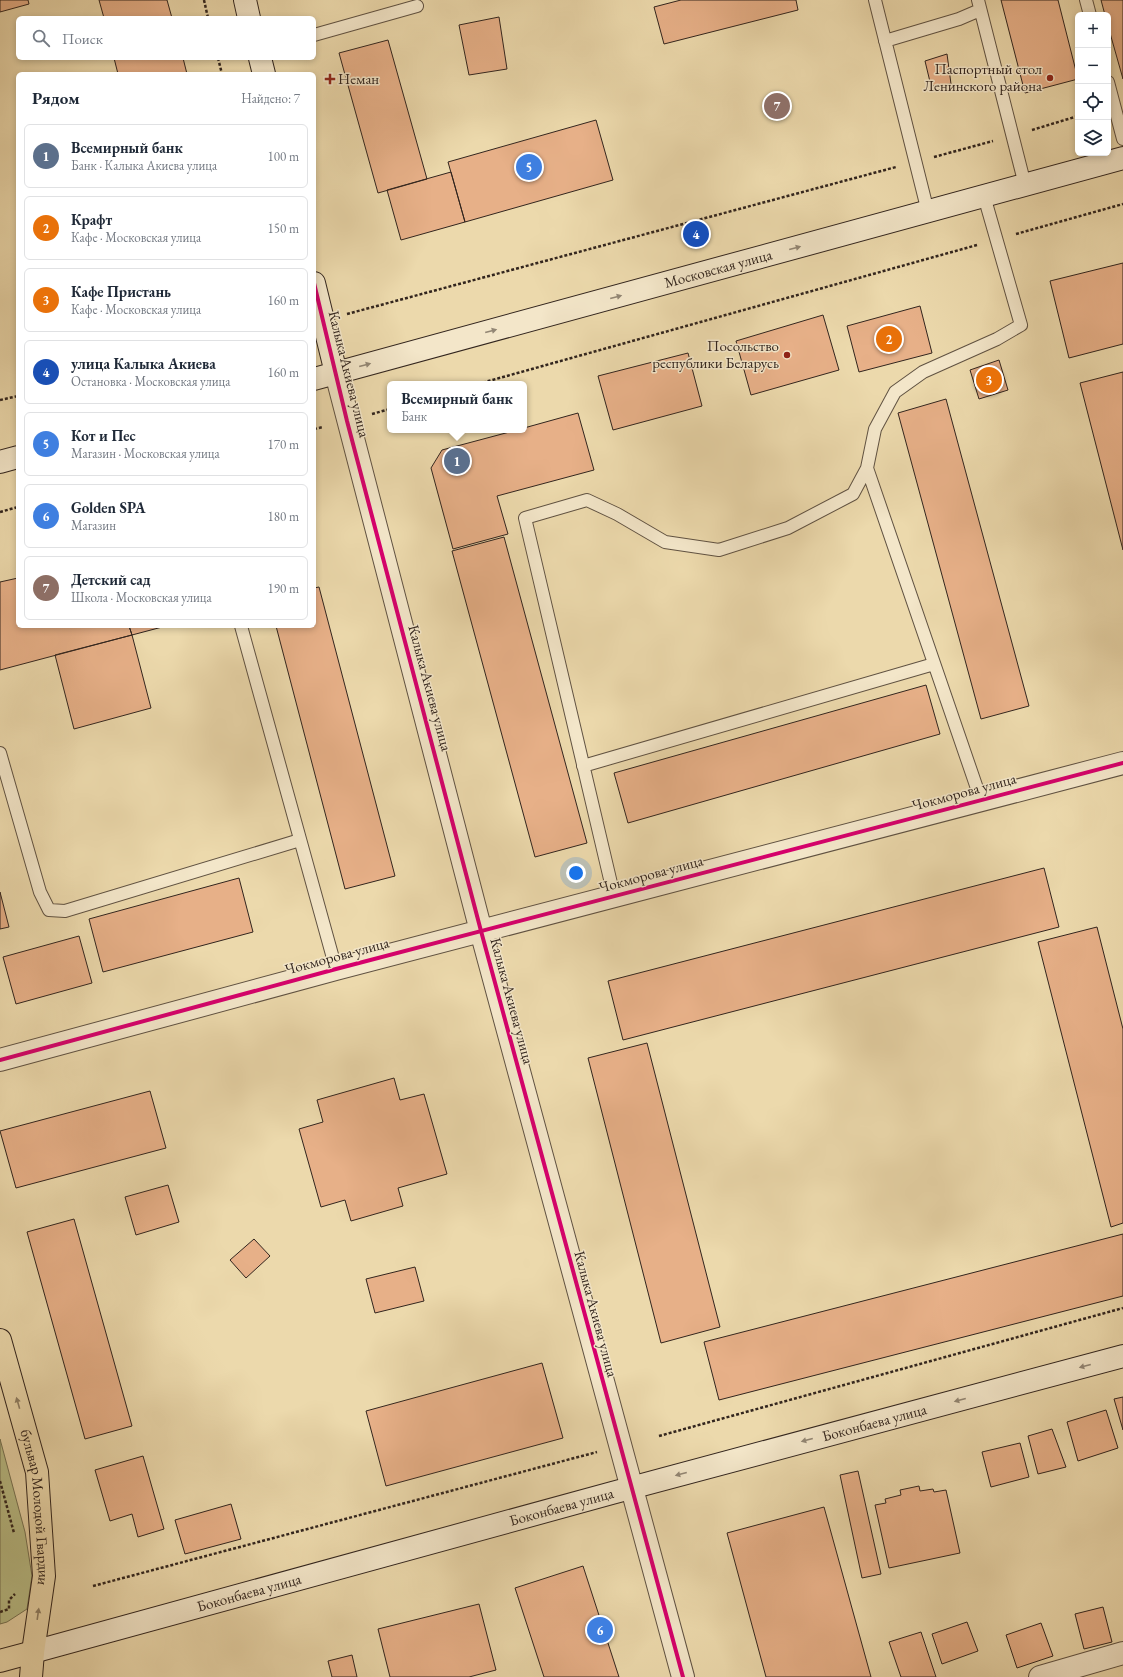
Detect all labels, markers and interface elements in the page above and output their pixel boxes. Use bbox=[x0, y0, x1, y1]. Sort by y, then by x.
map controls bbox=[1075, 12, 1111, 156]
button: + bbox=[1075, 12, 1111, 48]
search box bbox=[16, 16, 316, 60]
icon: search bbox=[30, 27, 52, 49]
text: Поиск bbox=[62, 29, 103, 48]
button: − bbox=[1075, 48, 1111, 84]
place label: Паспортный стол Ленинского района bbox=[923, 59, 1042, 95]
place label: Неман bbox=[338, 69, 379, 88]
marker: Паспортный стол Ленинского района bbox=[1045, 73, 1055, 83]
marker: Неман bbox=[325, 74, 335, 84]
button: locate bbox=[1075, 84, 1111, 120]
text: Рядом bbox=[32, 87, 80, 109]
text: Найдено: 7 bbox=[241, 90, 300, 107]
pin: 7 bbox=[764, 91, 790, 121]
button: layers bbox=[1075, 120, 1111, 156]
text: Всемирный банк bbox=[71, 138, 183, 157]
text: 1 bbox=[43, 148, 49, 165]
text: 100 m bbox=[268, 148, 299, 165]
pin: 5 bbox=[516, 152, 542, 182]
text: Банк · Калыка Акиева улица bbox=[71, 157, 217, 174]
text: Крафт bbox=[71, 210, 112, 229]
pin: 4 bbox=[683, 219, 709, 249]
text: 2 bbox=[43, 220, 49, 237]
text: 150 m bbox=[268, 220, 299, 237]
text: Кафе · Московская улица bbox=[71, 229, 201, 246]
street label: Московская улица bbox=[662, 244, 774, 292]
one-way arrow bbox=[789, 244, 802, 250]
text: Кафе Пристань bbox=[71, 282, 171, 301]
text: 3 bbox=[43, 292, 49, 309]
text: 160 m bbox=[268, 292, 299, 309]
one-way arrow bbox=[610, 293, 622, 299]
text: Кафе · Московская улица bbox=[71, 301, 201, 318]
street label: Калыка Акиева улица bbox=[325, 309, 374, 439]
pin: 2 bbox=[876, 324, 902, 354]
one-way arrow bbox=[485, 328, 497, 334]
place label: Посольство республики Беларусь bbox=[652, 336, 779, 372]
marker: Посольство республики Беларусь bbox=[782, 350, 792, 360]
text: улица Калыка Акиева bbox=[71, 354, 216, 373]
one-way arrow bbox=[359, 362, 371, 368]
text: 4 bbox=[43, 364, 49, 381]
text: 160 m bbox=[268, 364, 299, 381]
pin: 3 bbox=[976, 365, 1002, 395]
text: Остановка · Московская улица bbox=[71, 373, 230, 390]
popup bbox=[387, 381, 527, 433]
text: Всемирный банк bbox=[401, 389, 513, 408]
text: Банк bbox=[401, 408, 427, 425]
text: Кот и Пес bbox=[71, 426, 136, 445]
text: 5 bbox=[43, 436, 49, 453]
text: 170 m bbox=[268, 436, 299, 453]
text: Магазин · Московская улица bbox=[71, 445, 220, 462]
pin: 1 bbox=[444, 446, 470, 476]
text: Golden SPA bbox=[71, 498, 146, 517]
text: 6 bbox=[43, 508, 49, 525]
text: 180 m bbox=[268, 508, 299, 525]
text: Магазин bbox=[71, 517, 116, 534]
text: Детский сад bbox=[71, 570, 151, 589]
text: 7 bbox=[43, 580, 49, 597]
text: 190 m bbox=[268, 580, 299, 597]
text: Школа · Московская улица bbox=[71, 589, 212, 606]
street label: Калыка Акиева улица bbox=[404, 623, 456, 753]
street label: Чокморова улица bbox=[910, 768, 1018, 815]
street label: Чокморова улица bbox=[597, 850, 705, 897]
your location bbox=[566, 863, 586, 883]
street label: Чокморова улица bbox=[283, 932, 391, 979]
street label: Калыка Акиева улица bbox=[486, 936, 538, 1066]
street label: Калыка Акиева улица bbox=[570, 1249, 622, 1379]
one-way arrow bbox=[1079, 1364, 1092, 1370]
one-way arrow bbox=[15, 1397, 21, 1409]
one-way arrow bbox=[953, 1397, 965, 1403]
street label: Боконбаева улица bbox=[820, 1399, 929, 1445]
street label: бульвар Молодой Гвардии bbox=[16, 1427, 54, 1587]
one-way arrow bbox=[801, 1438, 813, 1444]
one-way arrow bbox=[675, 1471, 687, 1477]
street label: Боконбаева улица bbox=[507, 1483, 616, 1530]
street label: Боконбаева улица bbox=[195, 1569, 303, 1616]
one-way arrow bbox=[35, 1608, 41, 1620]
pin: 6 bbox=[587, 1615, 613, 1645]

